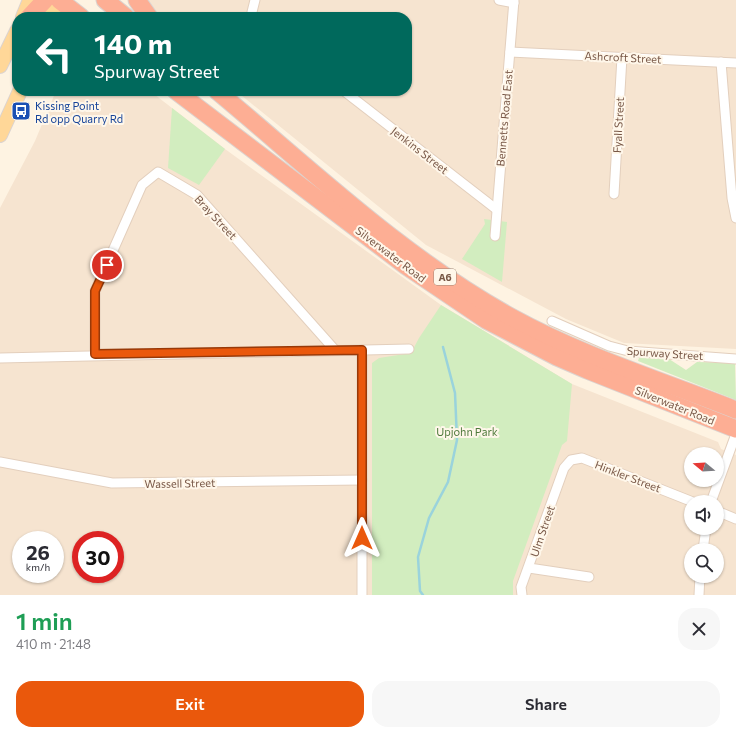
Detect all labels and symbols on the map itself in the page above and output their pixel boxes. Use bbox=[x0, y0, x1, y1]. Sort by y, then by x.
street label: Ashcroft Street bbox=[584, 48, 662, 66]
street label: Bennetts Road East bbox=[493, 69, 515, 167]
street label: Fyall Street bbox=[610, 96, 626, 153]
place label: Kissing Point Rd opp Quarry Rd bbox=[35, 99, 123, 125]
bus stop icon: Kissing Point Rd opp Quarry Rd bbox=[10, 100, 32, 122]
street label: Jenkins Street bbox=[388, 124, 451, 177]
street label: Bray Street bbox=[192, 192, 240, 242]
street label: Silverwater Road bbox=[353, 223, 429, 285]
pin bbox=[90, 248, 124, 282]
road number: A6 bbox=[434, 269, 456, 285]
street label: Spurway Street bbox=[626, 344, 704, 362]
street label: Silverwater Road bbox=[633, 383, 717, 427]
park label: Upjohn Park bbox=[436, 425, 498, 438]
north arrow bbox=[684, 447, 724, 487]
street label: Hinkler Street bbox=[593, 457, 663, 495]
street label: Wassell Street bbox=[144, 476, 216, 490]
street label: Ulm Street bbox=[527, 503, 557, 558]
position arrow bbox=[341, 517, 383, 559]
speed limit sign: 30 bbox=[72, 531, 124, 583]

